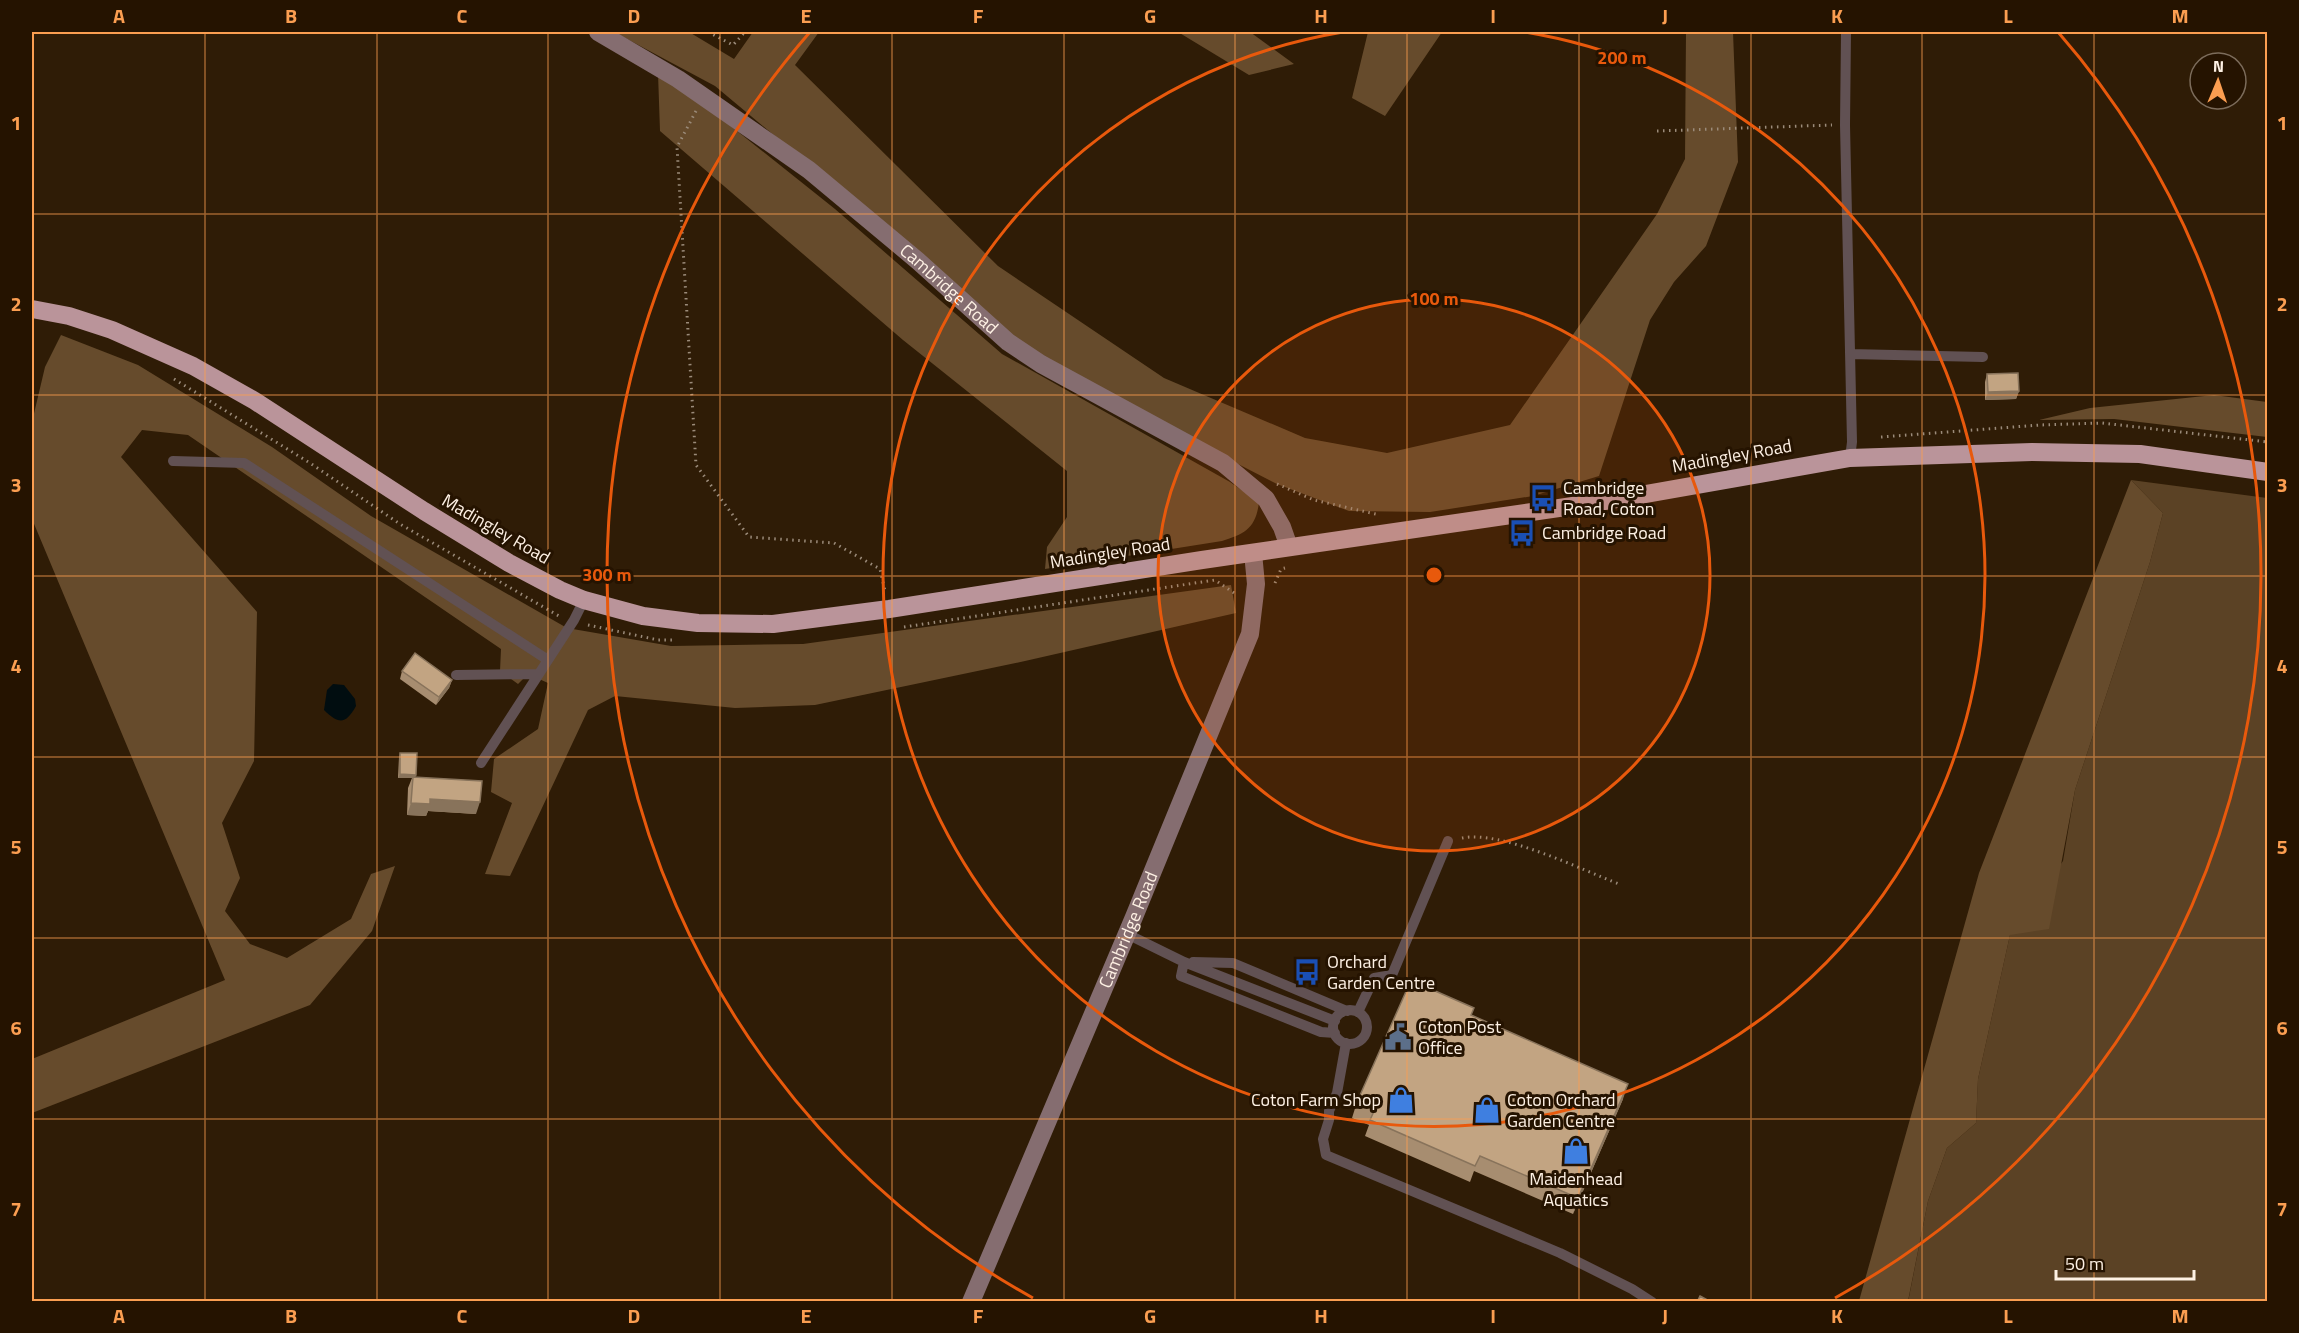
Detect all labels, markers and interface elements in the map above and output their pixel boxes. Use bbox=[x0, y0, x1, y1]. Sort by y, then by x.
text: A bbox=[113, 0, 125, 31]
text: B bbox=[285, 0, 297, 31]
text: C bbox=[457, 0, 468, 31]
text: D bbox=[628, 0, 640, 31]
text: E bbox=[800, 0, 812, 31]
text: F bbox=[973, 0, 984, 31]
text: G bbox=[1144, 0, 1156, 31]
text: H bbox=[1314, 0, 1328, 31]
text: I bbox=[1490, 0, 1496, 31]
text: J bbox=[1662, 0, 1668, 31]
text: K bbox=[1831, 0, 1843, 31]
text: L bbox=[2003, 0, 2013, 31]
text: M bbox=[2171, 0, 2189, 31]
text: 200 m bbox=[1597, 44, 1647, 71]
north arrow bbox=[2188, 51, 2248, 111]
text: N bbox=[2213, 54, 2224, 78]
text: 1 bbox=[10, 107, 22, 138]
text: 1 bbox=[2276, 107, 2288, 138]
street label: Cambridge Road bbox=[894, 237, 1005, 340]
text: 100 m bbox=[1409, 285, 1459, 312]
text: 2 bbox=[10, 288, 22, 319]
text: 2 bbox=[2276, 288, 2288, 319]
street label: Madingley Road bbox=[1670, 432, 1794, 479]
text: 3 bbox=[10, 469, 22, 500]
text: 3 bbox=[2276, 469, 2288, 500]
place label: Cambridge Road, Coton bbox=[1563, 474, 1654, 522]
bus stop icon: Cambridge Road, Coton bbox=[1528, 483, 1558, 513]
street label: Madingley Road bbox=[437, 487, 555, 571]
bus stop icon: Cambridge Road bbox=[1507, 518, 1537, 548]
place label: Cambridge Road bbox=[1542, 519, 1666, 546]
street label: Madingley Road bbox=[1048, 530, 1172, 575]
text: 300 m bbox=[582, 561, 632, 588]
centre of rings bbox=[1424, 565, 1444, 585]
text: 4 bbox=[10, 650, 22, 681]
text: 4 bbox=[2276, 650, 2288, 681]
text: 5 bbox=[10, 831, 22, 862]
text: 5 bbox=[2276, 831, 2288, 862]
street label: Cambridge Road bbox=[1091, 867, 1164, 992]
place label: Orchard Garden Centre bbox=[1327, 948, 1435, 996]
bus stop icon: Orchard Garden Centre bbox=[1292, 957, 1322, 987]
text: 6 bbox=[10, 1012, 22, 1043]
text: 6 bbox=[2276, 1012, 2288, 1043]
place label: Coton Post Office bbox=[1418, 1013, 1502, 1061]
public building icon: Coton Post Office bbox=[1383, 1022, 1413, 1052]
shop icon: Coton Farm Shop bbox=[1386, 1085, 1416, 1115]
place label: Coton Farm Shop bbox=[1251, 1086, 1381, 1113]
place label: Coton Orchard Garden Centre bbox=[1507, 1086, 1615, 1134]
shop icon: Coton Orchard Garden Centre bbox=[1472, 1095, 1502, 1125]
shop icon: Maidenhead Aquatics bbox=[1561, 1136, 1591, 1166]
place label: Maidenhead Aquatics bbox=[1529, 1165, 1623, 1213]
text: 7 bbox=[10, 1193, 22, 1224]
text: 7 bbox=[2276, 1193, 2288, 1224]
scale bar bbox=[2056, 1243, 2194, 1281]
text: 50 m bbox=[2065, 1250, 2104, 1277]
text: A bbox=[113, 1300, 125, 1331]
text: B bbox=[285, 1300, 297, 1331]
text: C bbox=[457, 1300, 468, 1331]
text: D bbox=[628, 1300, 640, 1331]
text: E bbox=[800, 1300, 812, 1331]
text: F bbox=[973, 1300, 984, 1331]
text: G bbox=[1144, 1300, 1156, 1331]
text: H bbox=[1314, 1300, 1328, 1331]
text: I bbox=[1490, 1300, 1496, 1331]
text: J bbox=[1662, 1300, 1668, 1331]
text: K bbox=[1831, 1300, 1843, 1331]
text: L bbox=[2003, 1300, 2013, 1331]
text: M bbox=[2171, 1300, 2189, 1331]

